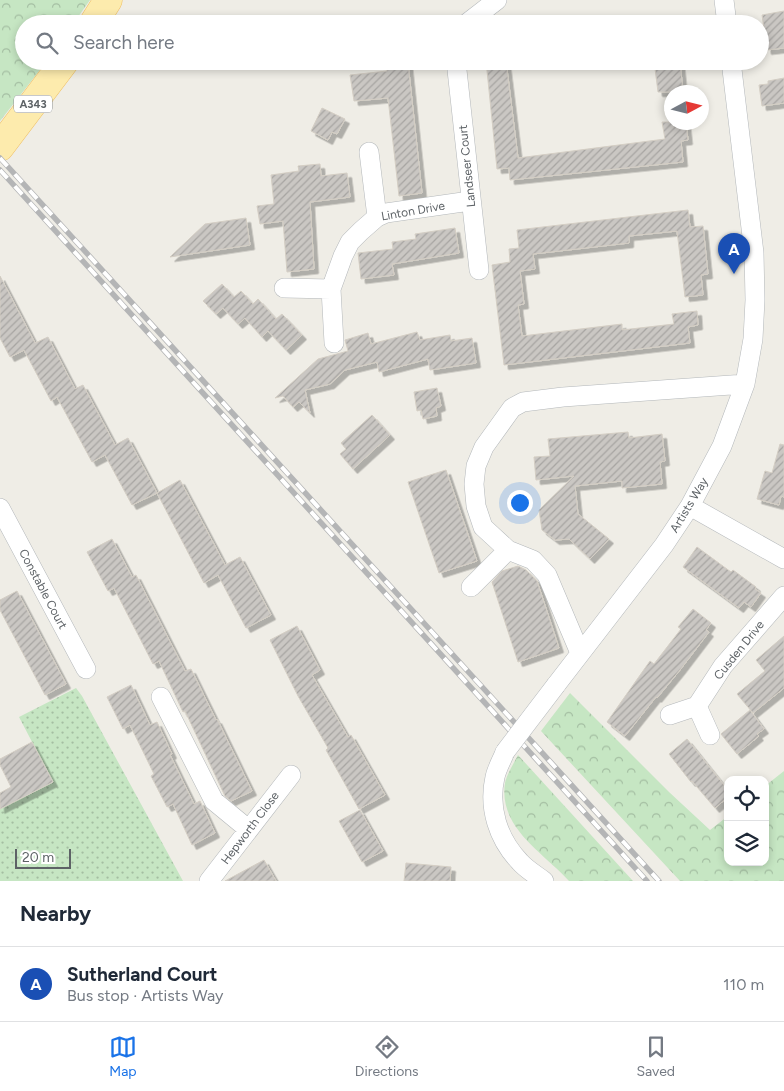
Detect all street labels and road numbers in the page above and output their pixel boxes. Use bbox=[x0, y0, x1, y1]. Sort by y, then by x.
road number: A343 bbox=[14, 96, 52, 112]
street label: Landseer Court bbox=[456, 124, 478, 208]
street label: Linton Drive bbox=[380, 198, 446, 224]
street label: Artists Way bbox=[667, 474, 711, 535]
street label: Constable Court bbox=[16, 547, 70, 632]
street label: Cusden Drive bbox=[711, 617, 767, 682]
street label: Hepworth Close bbox=[218, 789, 282, 867]

